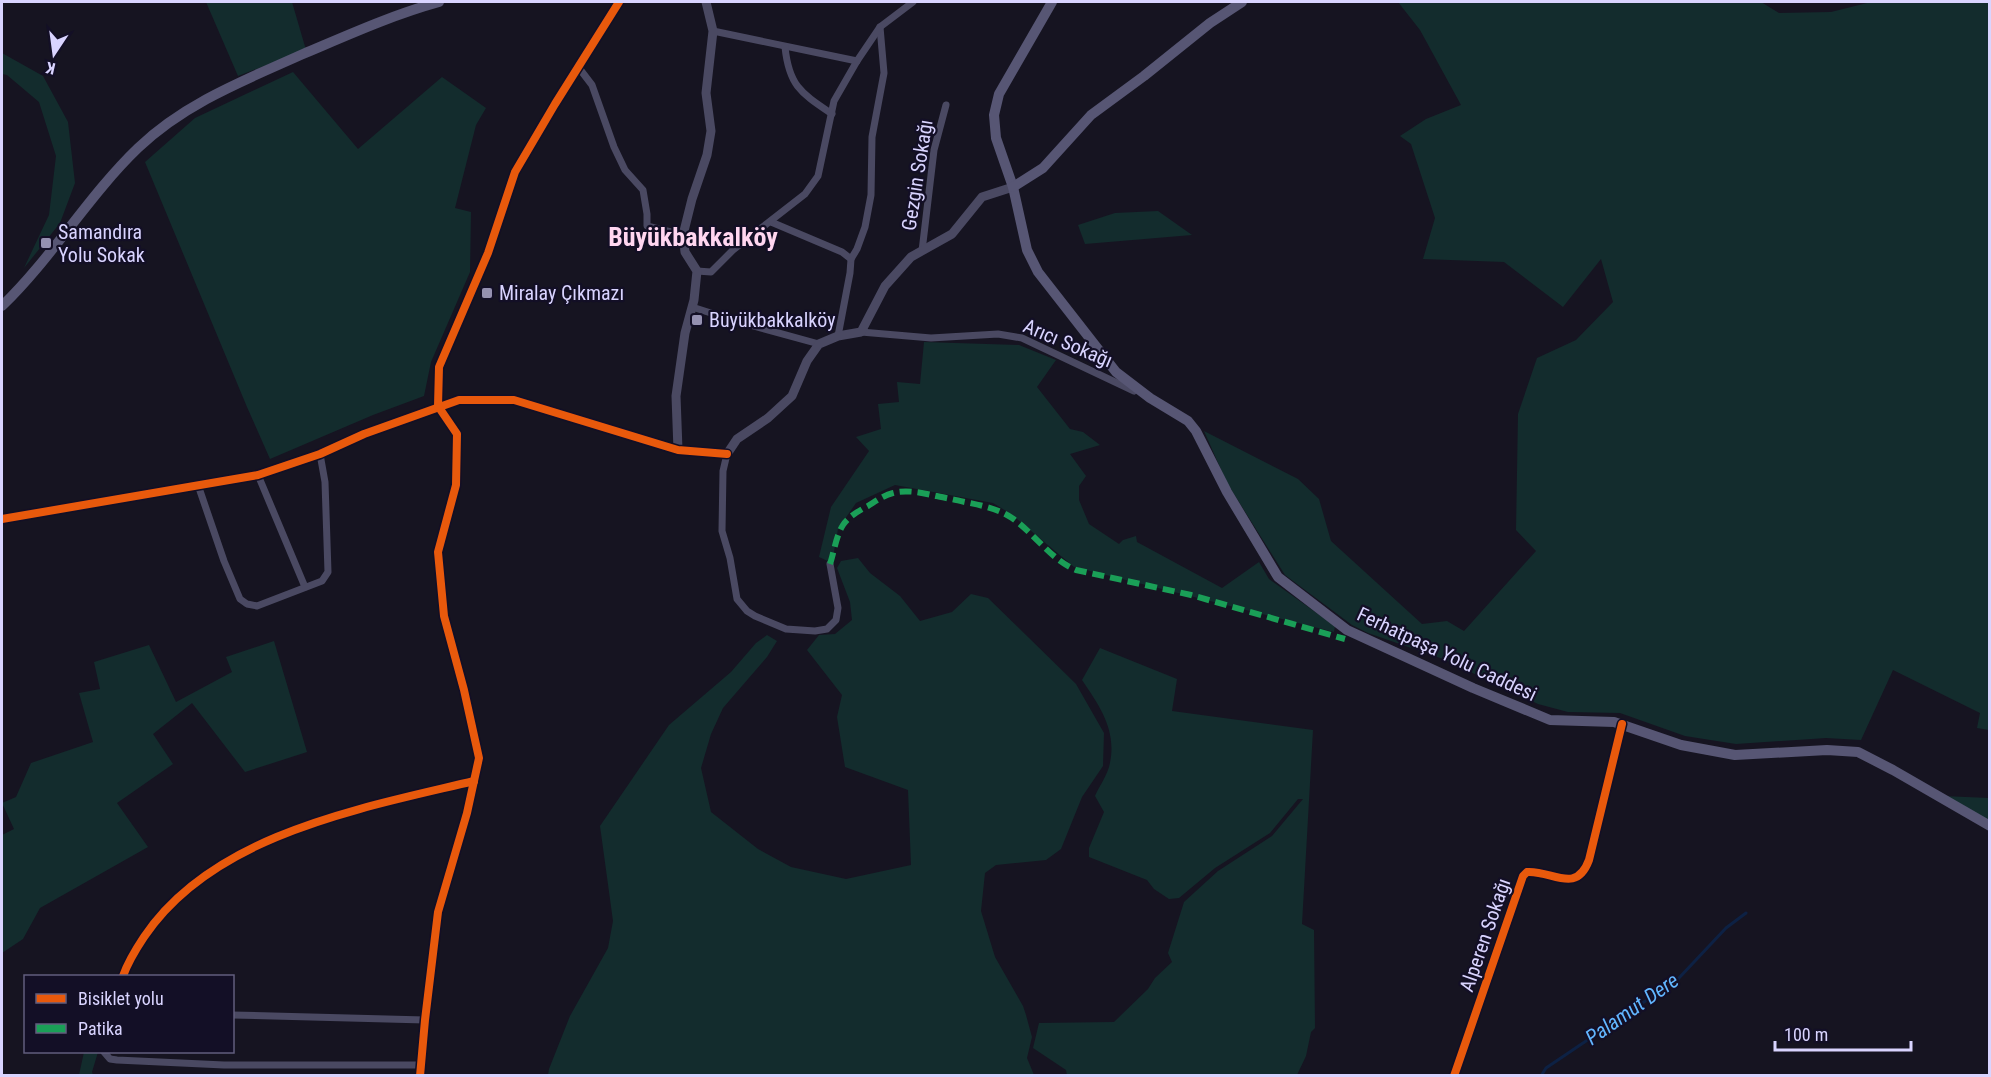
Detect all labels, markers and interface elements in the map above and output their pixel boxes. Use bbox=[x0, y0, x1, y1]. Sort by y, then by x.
north arrow bbox=[24, 24, 84, 84]
text: K bbox=[44, 58, 57, 78]
street label: Gezgin Sokağı bbox=[896, 118, 938, 232]
place label: Samandıra Yolu Sokak bbox=[58, 220, 145, 267]
district label: Büyükbakkalköy bbox=[608, 222, 778, 252]
marker: Samandıra Yolu Sokak bbox=[39, 236, 53, 250]
place label: Miralay Çıkmazı bbox=[499, 281, 624, 305]
marker: Miralay Çıkmazı bbox=[480, 286, 494, 300]
place label: Büyükbakkalköy bbox=[709, 308, 835, 332]
marker: Büyükbakkalköy bbox=[690, 313, 704, 327]
street label: Arıcı Sokağı bbox=[1020, 314, 1116, 372]
street label: Ferhatpaşa Yolu Caddesi bbox=[1353, 602, 1541, 706]
street label: Alperen Sokağı bbox=[1454, 875, 1516, 995]
water label: Palamut Dere bbox=[1581, 968, 1683, 1050]
legend bbox=[24, 975, 234, 1053]
text: Bisiklet yolu bbox=[78, 988, 164, 1009]
scale bar bbox=[1775, 1014, 1912, 1052]
text: Patika bbox=[78, 1018, 123, 1039]
text: 100 m bbox=[1784, 1024, 1828, 1045]

